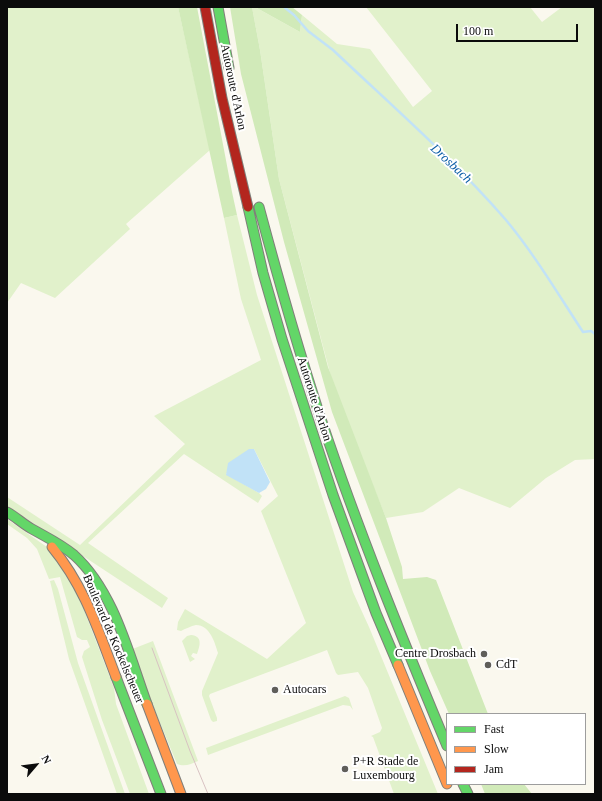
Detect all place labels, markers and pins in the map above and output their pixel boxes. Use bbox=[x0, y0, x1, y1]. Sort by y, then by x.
place label: Centre Drosbach bbox=[395, 647, 476, 661]
marker: Centre Drosbach bbox=[479, 649, 489, 659]
place label: CdT bbox=[496, 658, 517, 672]
marker: CdT bbox=[483, 660, 493, 670]
place label: Autocars bbox=[283, 683, 326, 697]
marker: Autocars bbox=[270, 685, 280, 695]
place label: P+R Stade de Luxembourg bbox=[353, 755, 418, 783]
marker: P+R Stade de Luxembourg bbox=[340, 764, 350, 774]

